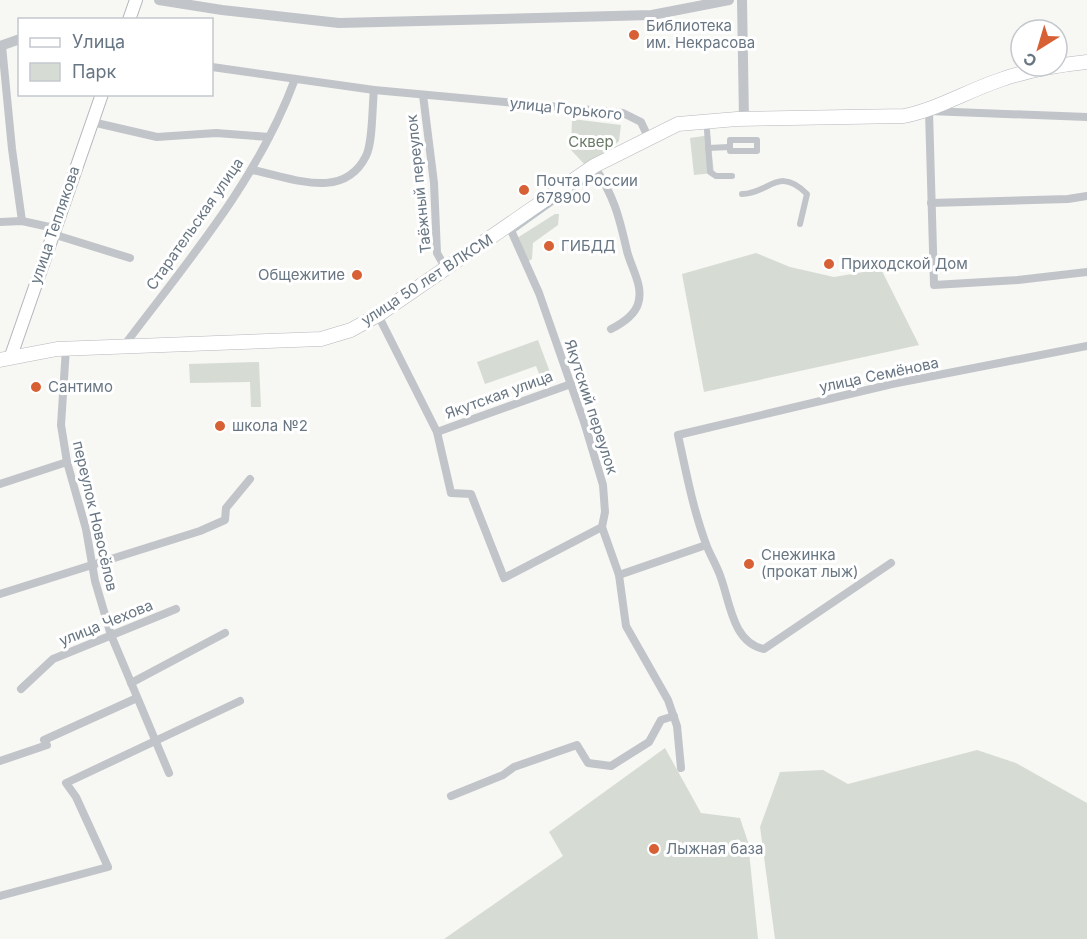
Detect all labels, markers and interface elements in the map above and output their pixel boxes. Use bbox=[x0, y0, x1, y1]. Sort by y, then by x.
place label: Библиотека им. Некрасова bbox=[646, 16, 755, 52]
legend bbox=[18, 18, 213, 96]
north arrow bbox=[1009, 18, 1069, 78]
marker: Библиотека им. Некрасова bbox=[627, 28, 641, 42]
text: Улица bbox=[72, 31, 125, 52]
text: С bbox=[1019, 48, 1041, 72]
text: Парк bbox=[72, 61, 117, 82]
street label: улица Горького bbox=[509, 93, 623, 124]
street label: Таёжный переулок bbox=[402, 114, 435, 254]
park label: Сквер bbox=[568, 132, 614, 151]
street label: Старательская улица bbox=[142, 154, 247, 293]
street label: улица Теплякова bbox=[25, 163, 84, 286]
place label: Почта России 678900 bbox=[536, 171, 638, 207]
marker: Почта России 678900 bbox=[517, 183, 531, 197]
street label: улица 50 лет ВЛКСМ bbox=[357, 230, 496, 329]
place label: ГИБДД bbox=[561, 236, 616, 255]
marker: ГИБДД bbox=[542, 239, 556, 253]
place label: Приходской Дом bbox=[841, 254, 968, 273]
marker: Приходской Дом bbox=[822, 257, 836, 271]
place label: Общежитие bbox=[258, 265, 345, 284]
marker: Общежитие bbox=[350, 268, 364, 282]
street label: Якутский переулок bbox=[561, 337, 622, 477]
street label: улица Семёнова bbox=[817, 353, 940, 396]
street label: Якутская улица bbox=[442, 366, 555, 423]
place label: Сантимо bbox=[48, 377, 113, 396]
marker: Сантимо bbox=[29, 380, 43, 394]
place label: школа №2 bbox=[232, 416, 308, 435]
marker: школа №2 bbox=[213, 419, 227, 433]
street label: переулок Новосёлов bbox=[69, 439, 122, 593]
place label: Снежинка (прокат лыж) bbox=[761, 545, 859, 581]
marker: Снежинка (прокат лыж) bbox=[742, 557, 756, 571]
street label: улица Чехова bbox=[56, 595, 155, 650]
place label: Лыжная база bbox=[666, 839, 763, 858]
marker: Лыжная база bbox=[647, 842, 661, 856]

